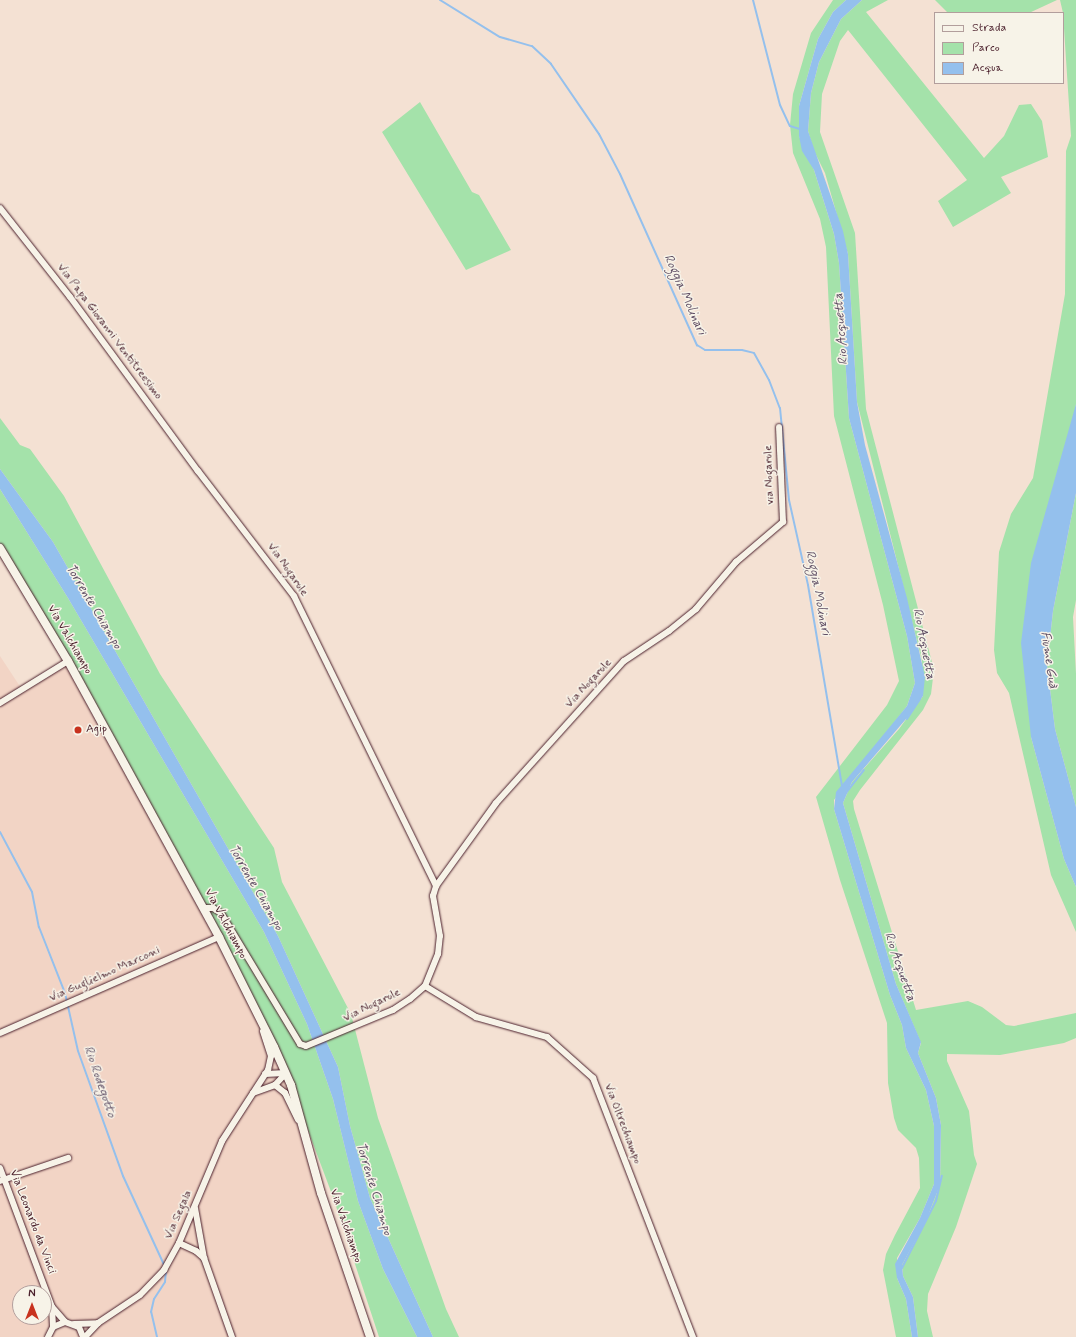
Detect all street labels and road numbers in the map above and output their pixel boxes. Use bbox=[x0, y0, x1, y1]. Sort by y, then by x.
street label: Via Papa Giovanni Ventitreesimo bbox=[54, 262, 164, 402]
street label: via Nogarole bbox=[762, 445, 778, 505]
street label: Via Nogarole bbox=[263, 540, 311, 600]
street label: Via Valchiampo bbox=[44, 604, 94, 676]
street label: Via Nogarole bbox=[562, 656, 616, 712]
street label: Via Valchiampo bbox=[201, 887, 249, 961]
street label: Via Guglielmo Marconi bbox=[50, 945, 160, 1005]
street label: Via Nogarole bbox=[341, 986, 403, 1026]
street label: Via Oltrechiampo bbox=[600, 1081, 644, 1167]
street label: Via Leonardo da Vinci bbox=[6, 1168, 58, 1276]
street label: Via Segala bbox=[162, 1188, 196, 1242]
street label: Via Valchiampo bbox=[326, 1188, 364, 1264]

